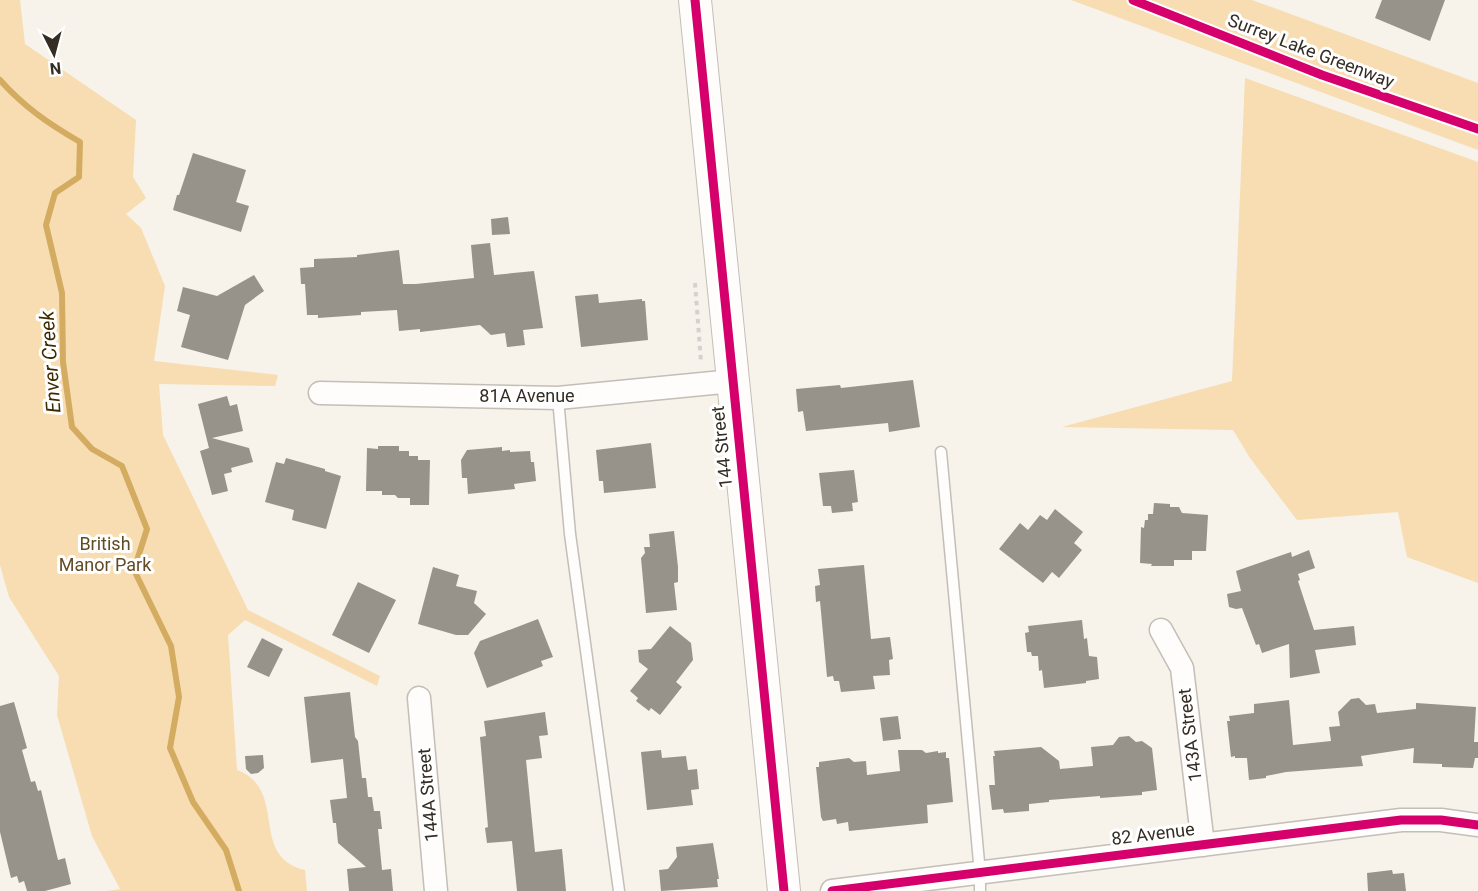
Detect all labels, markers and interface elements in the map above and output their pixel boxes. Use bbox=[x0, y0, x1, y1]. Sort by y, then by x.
street label: Surrey Lake Greenway bbox=[1225, 9, 1398, 92]
north arrow bbox=[24, 24, 84, 84]
text: N bbox=[49, 58, 62, 78]
water label: Enver Creek bbox=[34, 309, 66, 414]
street label: 81A Avenue bbox=[479, 385, 575, 406]
street label: 144 Street bbox=[707, 405, 736, 489]
park label: British Manor Park bbox=[59, 533, 152, 575]
street label: 143A Street bbox=[1173, 687, 1206, 783]
street label: 144A Street bbox=[413, 747, 442, 843]
street label: 82 Avenue bbox=[1110, 818, 1196, 849]

